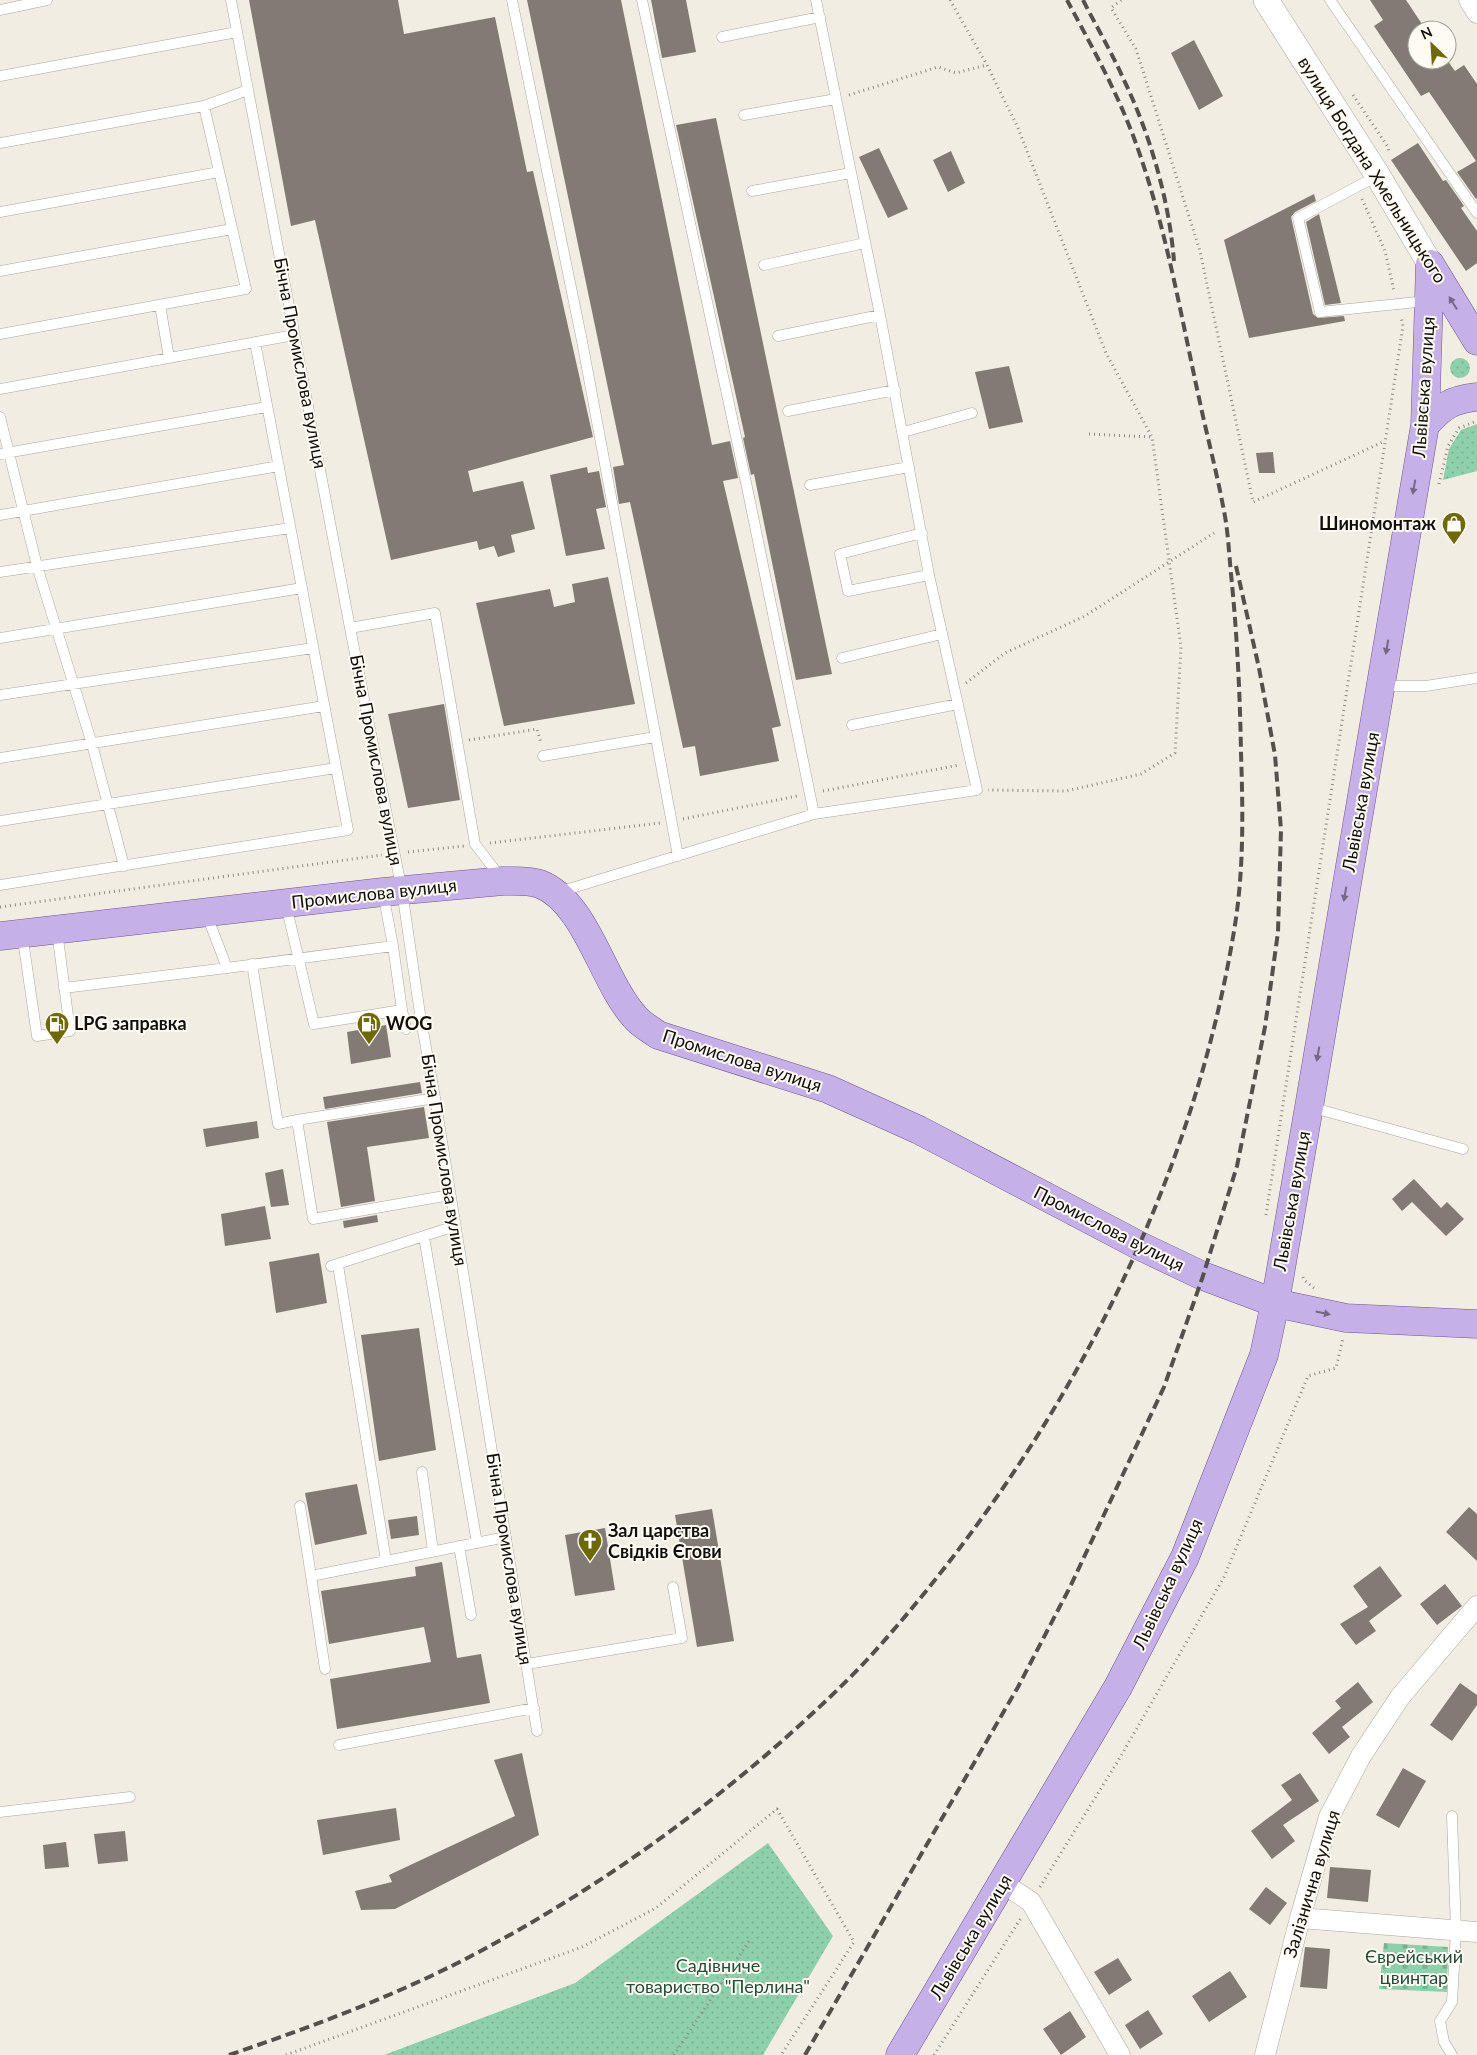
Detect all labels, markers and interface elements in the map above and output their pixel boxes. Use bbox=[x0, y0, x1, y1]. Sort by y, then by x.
north arrow bbox=[1407, 20, 1457, 70]
text: N bbox=[1418, 23, 1435, 43]
street label: вулиця Богдана Хмельницького bbox=[1294, 52, 1452, 287]
street label: Бічна Промислова вулиця bbox=[270, 255, 332, 470]
one-way arrow bbox=[1449, 296, 1458, 309]
street label: Львівська вулиця bbox=[1407, 316, 1439, 459]
one-way arrow bbox=[1410, 479, 1418, 495]
shop icon: Шиномонтаж bbox=[1441, 511, 1467, 545]
place label: Шиномонтаж bbox=[1319, 512, 1436, 534]
one-way arrow bbox=[1383, 640, 1391, 656]
street label: Бічна Промислова вулиця bbox=[346, 652, 408, 867]
street label: Львівська вулиця bbox=[1337, 730, 1383, 874]
street label: Промислова вулиця bbox=[290, 873, 458, 913]
one-way arrow bbox=[1341, 886, 1349, 902]
fuel station icon: LPG заправка bbox=[44, 1011, 70, 1045]
fuel station icon: WOG bbox=[356, 1011, 382, 1045]
place label: LPG заправка bbox=[74, 1012, 187, 1034]
place label: WOG bbox=[386, 1012, 432, 1034]
street label: Промислова вулиця bbox=[660, 1024, 825, 1096]
one-way arrow bbox=[1313, 1046, 1321, 1062]
street label: Бічна Промислова вулиця bbox=[417, 1052, 473, 1267]
street label: Львівська вулиця bbox=[1268, 1129, 1314, 1273]
street label: Промислова вулиця bbox=[1030, 1181, 1188, 1276]
one-way arrow bbox=[1315, 1309, 1330, 1317]
street label: Бічна Промислова вулиця bbox=[482, 1451, 538, 1666]
street label: Львівська вулиця bbox=[1127, 1515, 1207, 1653]
place label: Зал царства Свідків Єгови bbox=[608, 1519, 722, 1562]
church icon: Зал царства Свідків Єгови bbox=[577, 1528, 603, 1562]
street label: Залізнична вулиця bbox=[1278, 1807, 1344, 1960]
street label: Львівська вулиця bbox=[924, 1870, 1016, 2004]
park label: Єврейський цвинтар bbox=[1365, 1945, 1463, 1988]
park label: Садівниче товариство "Перлина" bbox=[626, 1954, 810, 1997]

